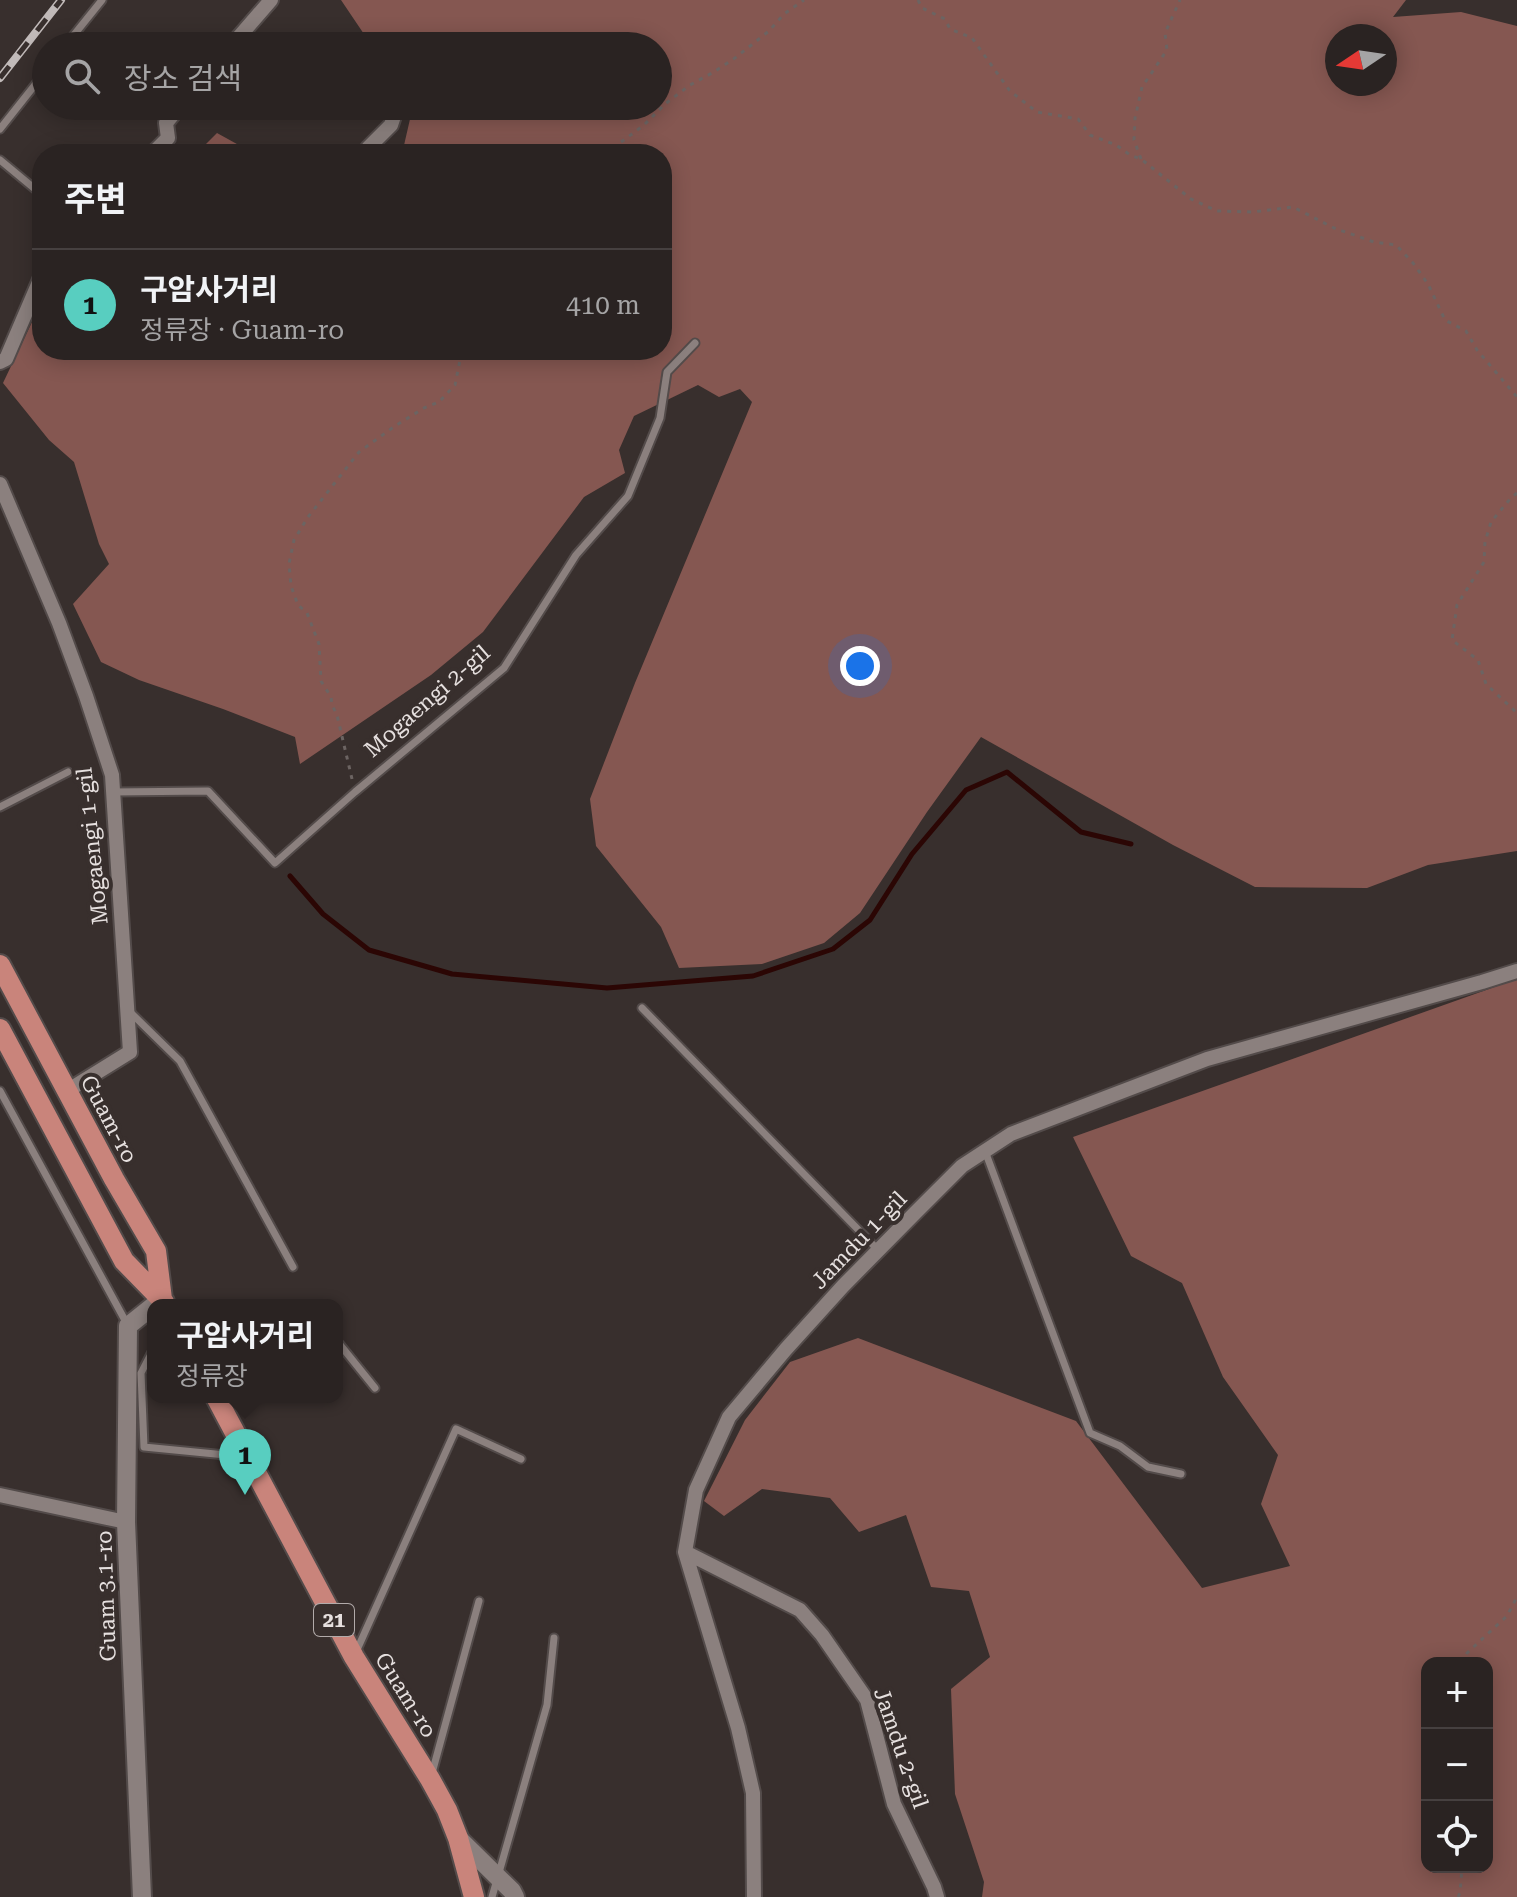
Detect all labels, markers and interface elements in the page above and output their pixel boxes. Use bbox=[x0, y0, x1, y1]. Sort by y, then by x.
north arrow bbox=[1325, 24, 1397, 96]
search box bbox=[32, 32, 672, 120]
icon: search bbox=[60, 54, 104, 98]
text: 장소 검색 bbox=[124, 61, 242, 96]
text: 주변 bbox=[64, 179, 127, 219]
text: 구암사거리 bbox=[140, 272, 278, 307]
text: 1 bbox=[83, 290, 97, 320]
text: 410 m bbox=[566, 290, 640, 320]
text: 정류장 · Guam-ro bbox=[140, 315, 344, 345]
street label: Mogaengi 2-gil bbox=[359, 640, 495, 762]
your location bbox=[840, 646, 880, 686]
street label: Mogaengi 1-gil bbox=[71, 766, 113, 926]
street label: Guam-ro bbox=[76, 1071, 142, 1167]
street label: Jamdu 1-gil bbox=[806, 1186, 912, 1294]
popup bbox=[147, 1299, 343, 1403]
text: 구암사거리 bbox=[176, 1318, 314, 1353]
text: 정류장 bbox=[176, 1361, 248, 1391]
pin: 1 bbox=[219, 1429, 271, 1495]
street label: Guam 3.1-ro bbox=[91, 1530, 121, 1662]
road number: 21 bbox=[314, 1604, 354, 1636]
street label: Guam-ro bbox=[370, 1648, 442, 1742]
map controls bbox=[1421, 1657, 1493, 1873]
button: + bbox=[1421, 1657, 1493, 1729]
street label: Jamdu 2-gil bbox=[869, 1685, 933, 1812]
button: − bbox=[1421, 1729, 1493, 1801]
button: locate bbox=[1421, 1801, 1493, 1873]

